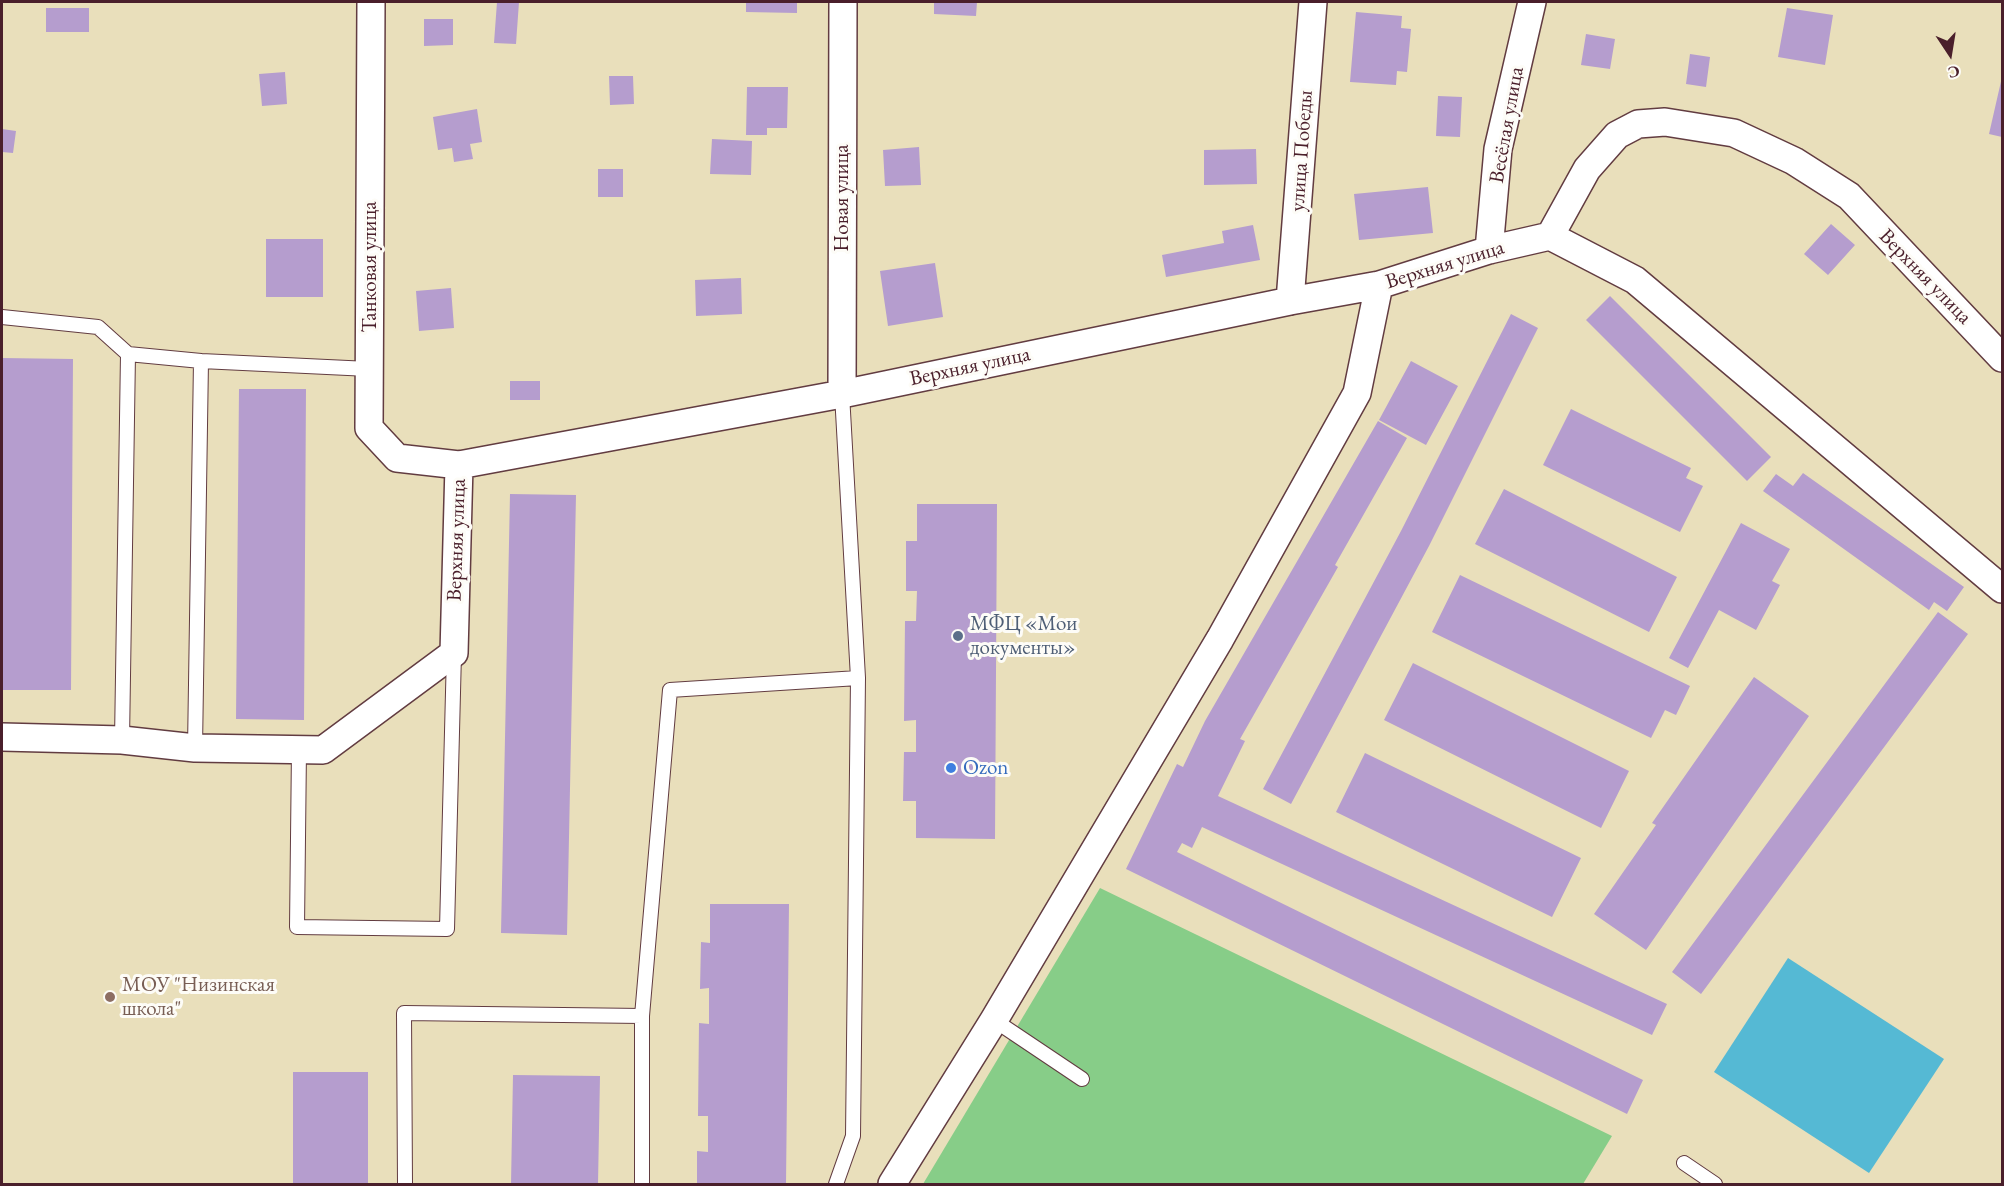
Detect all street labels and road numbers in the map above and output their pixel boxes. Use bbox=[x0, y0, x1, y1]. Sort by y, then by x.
street label: Весёлая улица bbox=[1484, 65, 1530, 185]
street label: улица Победы bbox=[1285, 90, 1319, 212]
street label: Новая улица bbox=[829, 144, 855, 252]
street label: Танковая улица bbox=[357, 201, 383, 333]
street label: Верхняя улица bbox=[1873, 224, 1977, 330]
street label: Верхняя улица bbox=[1383, 235, 1507, 295]
street label: Верхняя улица bbox=[907, 342, 1033, 392]
street label: Верхняя улица bbox=[442, 478, 472, 602]

